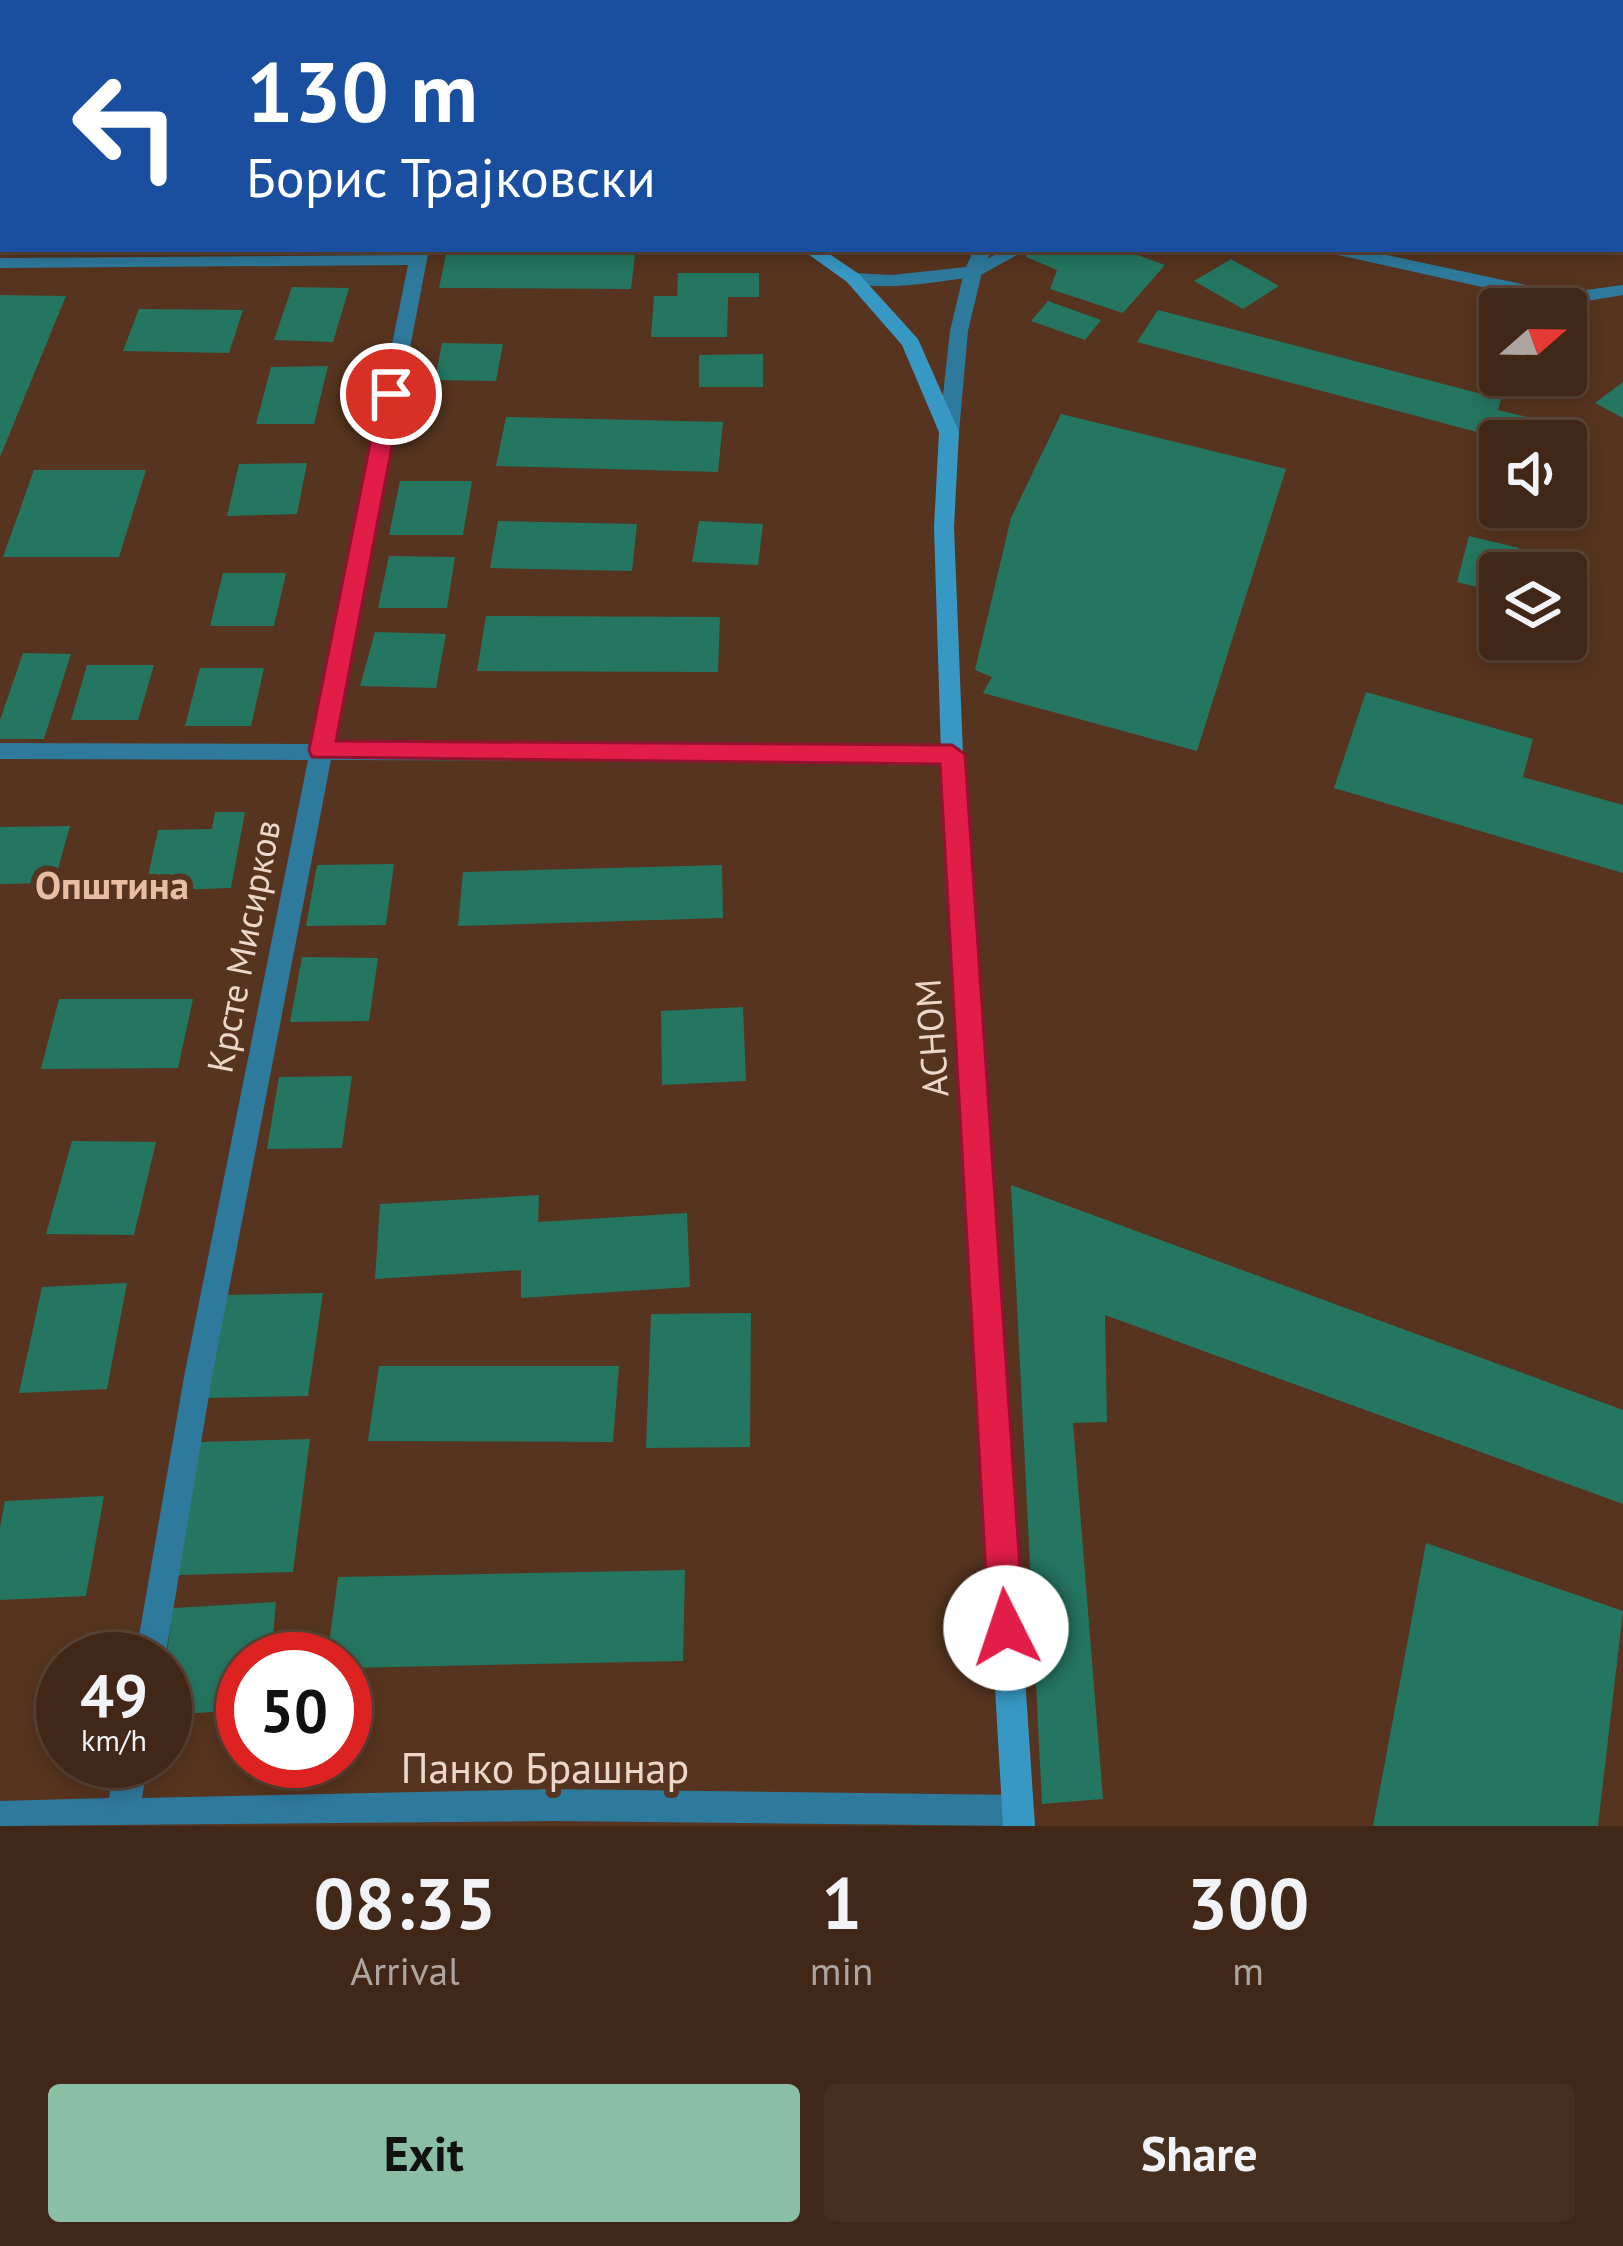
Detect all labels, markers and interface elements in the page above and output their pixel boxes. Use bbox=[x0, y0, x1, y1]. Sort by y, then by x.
text: 130 m bbox=[246, 36, 478, 145]
icon: left bbox=[48, 48, 204, 204]
text: Борис Трајковски bbox=[246, 142, 656, 212]
north arrow bbox=[1479, 288, 1587, 396]
map controls bbox=[1479, 288, 1587, 660]
pin bbox=[340, 343, 442, 445]
icon: arrive bbox=[358, 361, 424, 427]
button: sound bbox=[1479, 420, 1587, 528]
button: layers bbox=[1479, 552, 1587, 660]
street label: Крсте Мисирков bbox=[195, 816, 291, 1076]
district label: Општина bbox=[35, 859, 189, 910]
street label: АСНОМ bbox=[903, 977, 959, 1099]
position arrow bbox=[943, 1565, 1069, 1691]
speed limit sign: 50 bbox=[216, 1632, 372, 1788]
text: 49 bbox=[80, 1656, 148, 1734]
text: km/h bbox=[81, 1720, 147, 1759]
street label: Панко Брашнар bbox=[401, 1740, 689, 1795]
text: 08:35 bbox=[314, 1856, 496, 1949]
text: 1 bbox=[821, 1856, 862, 1949]
text: 300 bbox=[1187, 1856, 1309, 1949]
text: Arrival bbox=[350, 1945, 460, 1996]
text: min bbox=[810, 1945, 873, 1996]
text: m bbox=[1232, 1945, 1264, 1996]
button: Exit bbox=[48, 2084, 800, 2222]
button: Share bbox=[824, 2084, 1575, 2222]

